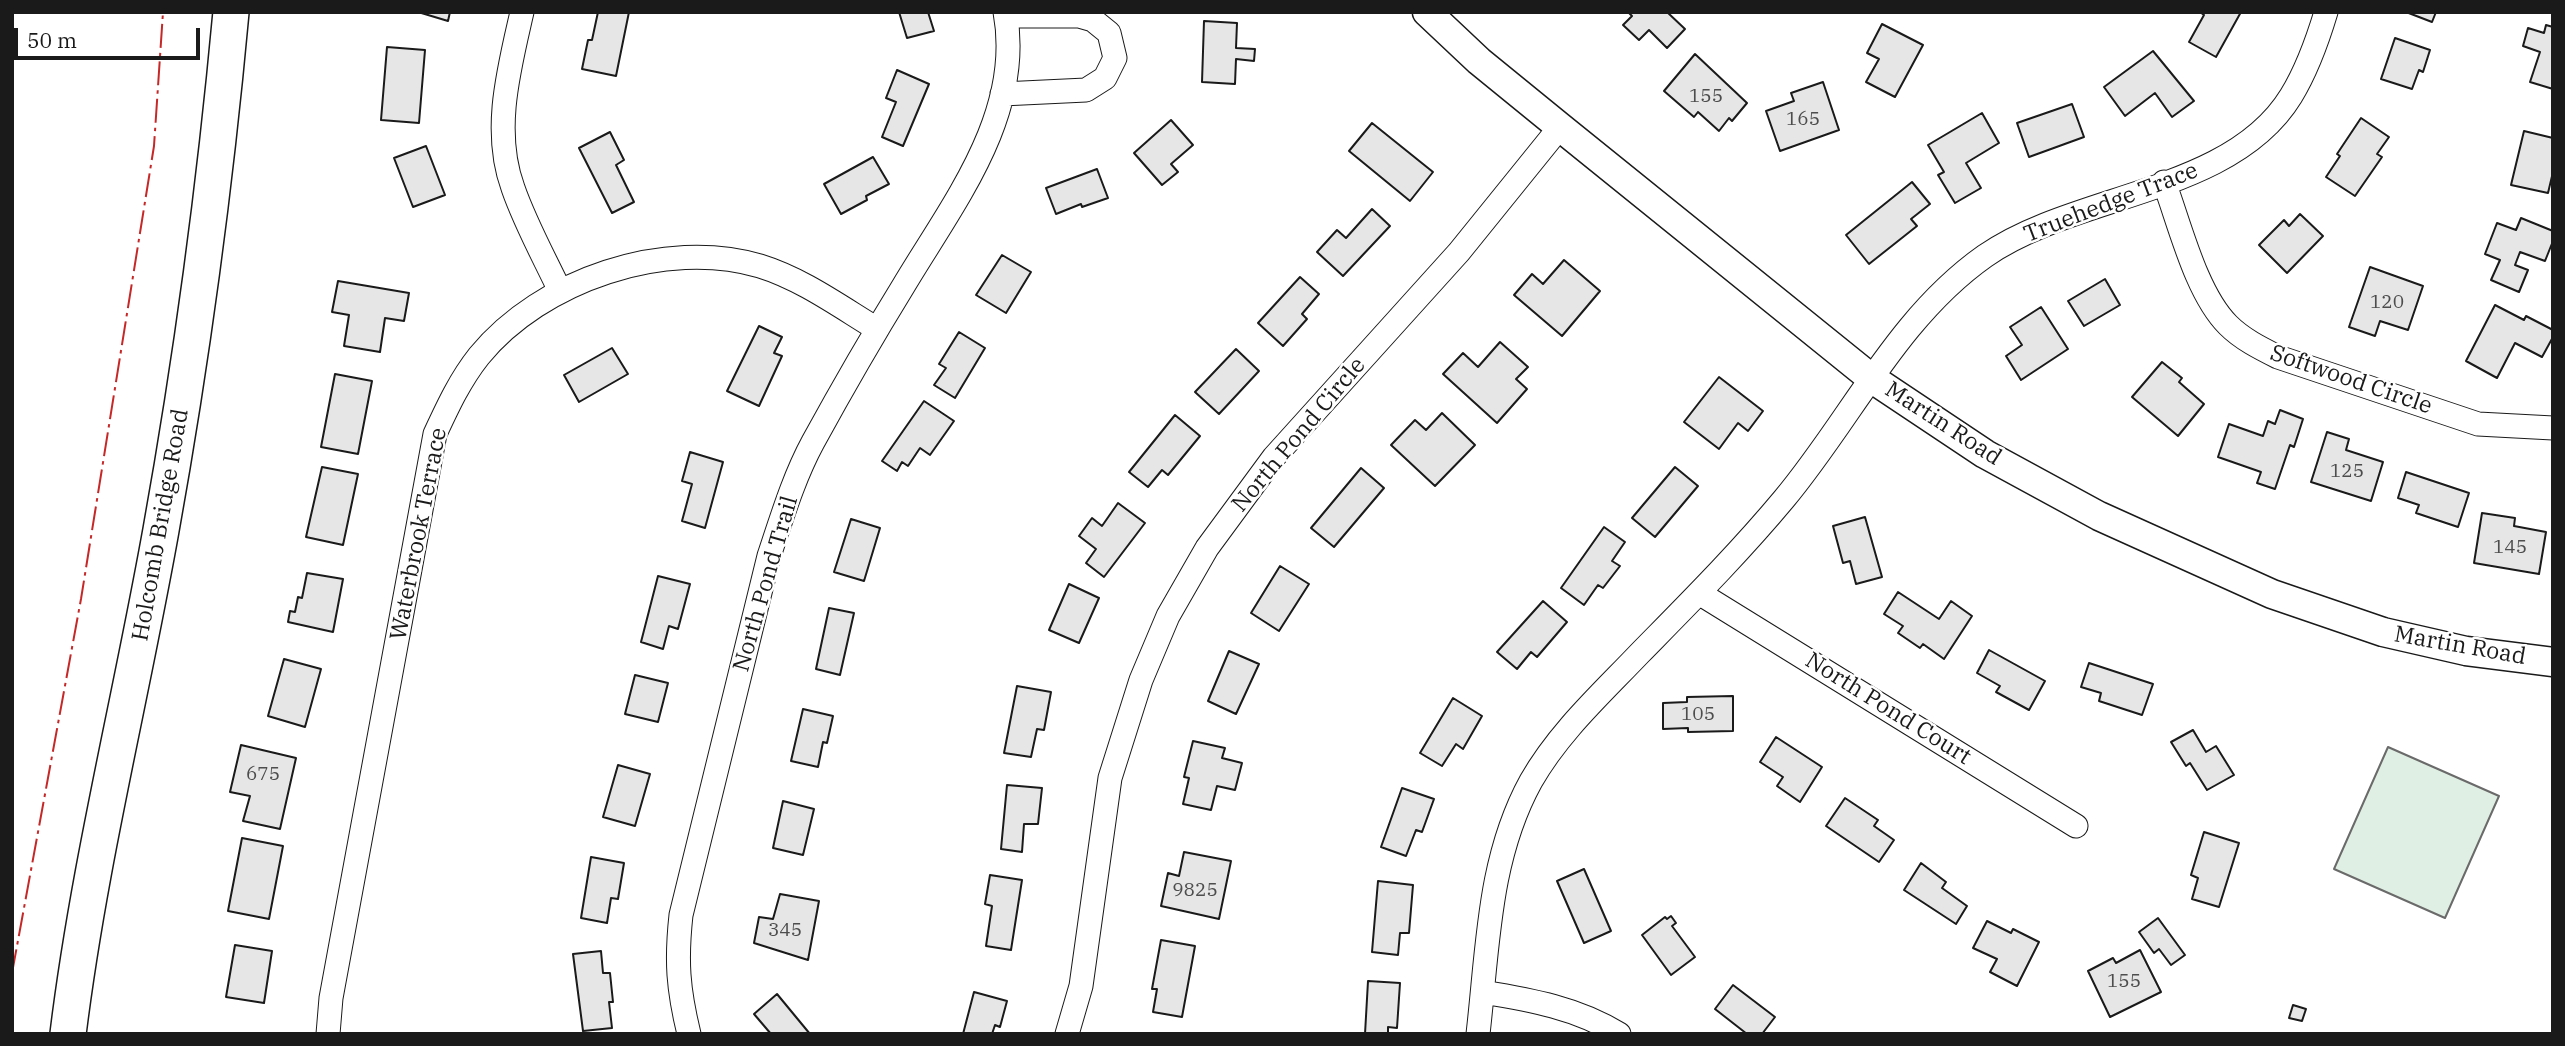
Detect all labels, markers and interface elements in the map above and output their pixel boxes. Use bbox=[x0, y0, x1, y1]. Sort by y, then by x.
scale bar bbox=[18, 14, 203, 58]
text: 50 m bbox=[27, 26, 77, 54]
house number: 155 bbox=[1689, 86, 1723, 108]
house number: 165 bbox=[1786, 109, 1820, 131]
street label: Truehedge Trace bbox=[2020, 157, 2202, 249]
house number: 120 bbox=[2370, 292, 2404, 314]
street label: Softwood Circle bbox=[2267, 339, 2435, 421]
street label: North Pond Circle bbox=[1226, 352, 1372, 518]
street label: Martin Road bbox=[1880, 376, 2006, 472]
street label: Holcomb Bridge Road bbox=[127, 407, 195, 643]
street label: Waterbrook Terrace bbox=[385, 425, 453, 643]
house number: 125 bbox=[2330, 461, 2364, 483]
street label: North Pond Trail bbox=[728, 493, 804, 675]
house number: 145 bbox=[2493, 537, 2527, 559]
street label: Martin Road bbox=[2392, 621, 2528, 671]
street label: North Pond Court bbox=[1800, 647, 1976, 771]
house number: 105 bbox=[1681, 704, 1715, 726]
house number: 675 bbox=[246, 764, 280, 786]
house number: 9825 bbox=[1172, 880, 1218, 902]
house number: 345 bbox=[768, 920, 802, 942]
house number: 155 bbox=[2107, 971, 2141, 993]

